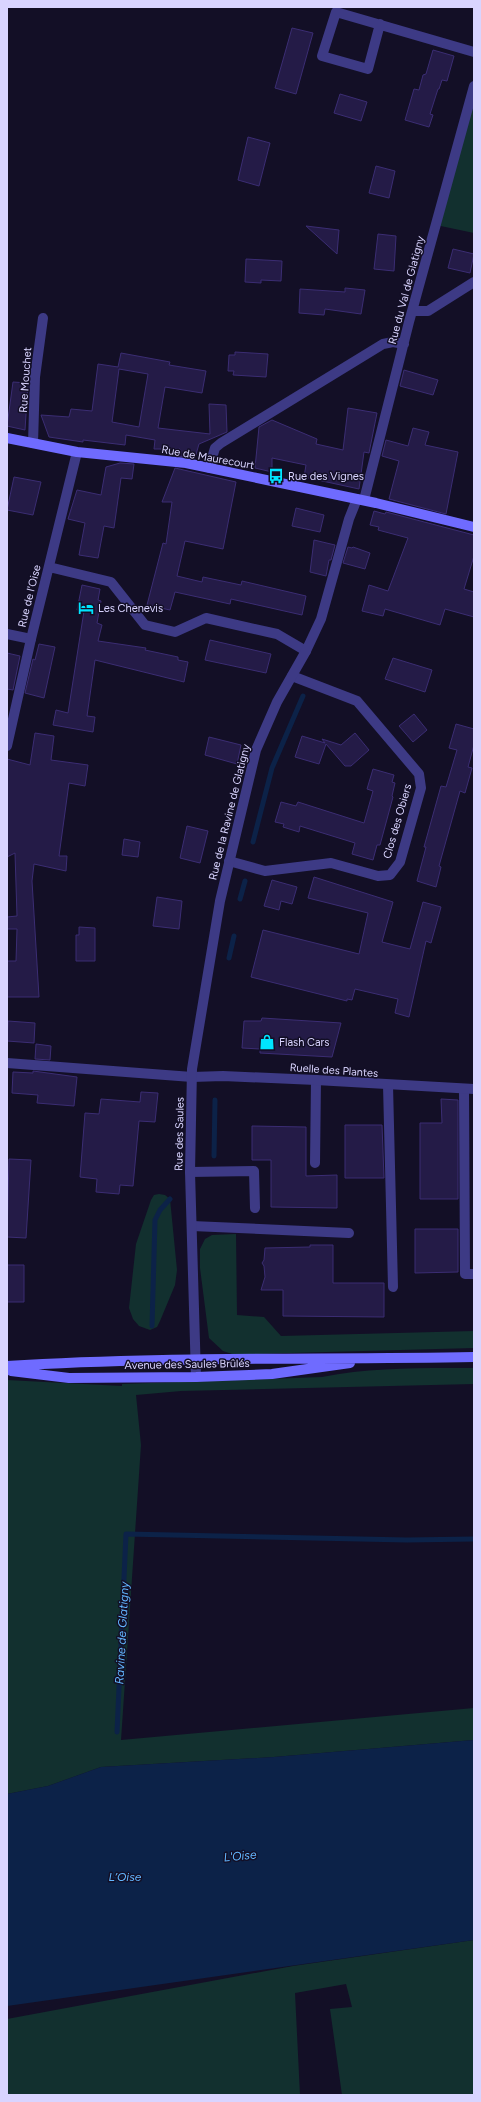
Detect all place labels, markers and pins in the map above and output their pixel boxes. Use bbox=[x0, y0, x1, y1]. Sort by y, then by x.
bus stop icon: Rue des Vignes bbox=[267, 467, 285, 485]
place label: Rue des Vignes bbox=[288, 470, 364, 483]
hotel icon: Les Chenevis bbox=[77, 599, 95, 617]
place label: Les Chenevis bbox=[98, 602, 163, 615]
shop icon: Flash Cars bbox=[258, 1033, 276, 1051]
place label: Flash Cars bbox=[279, 1036, 329, 1049]

